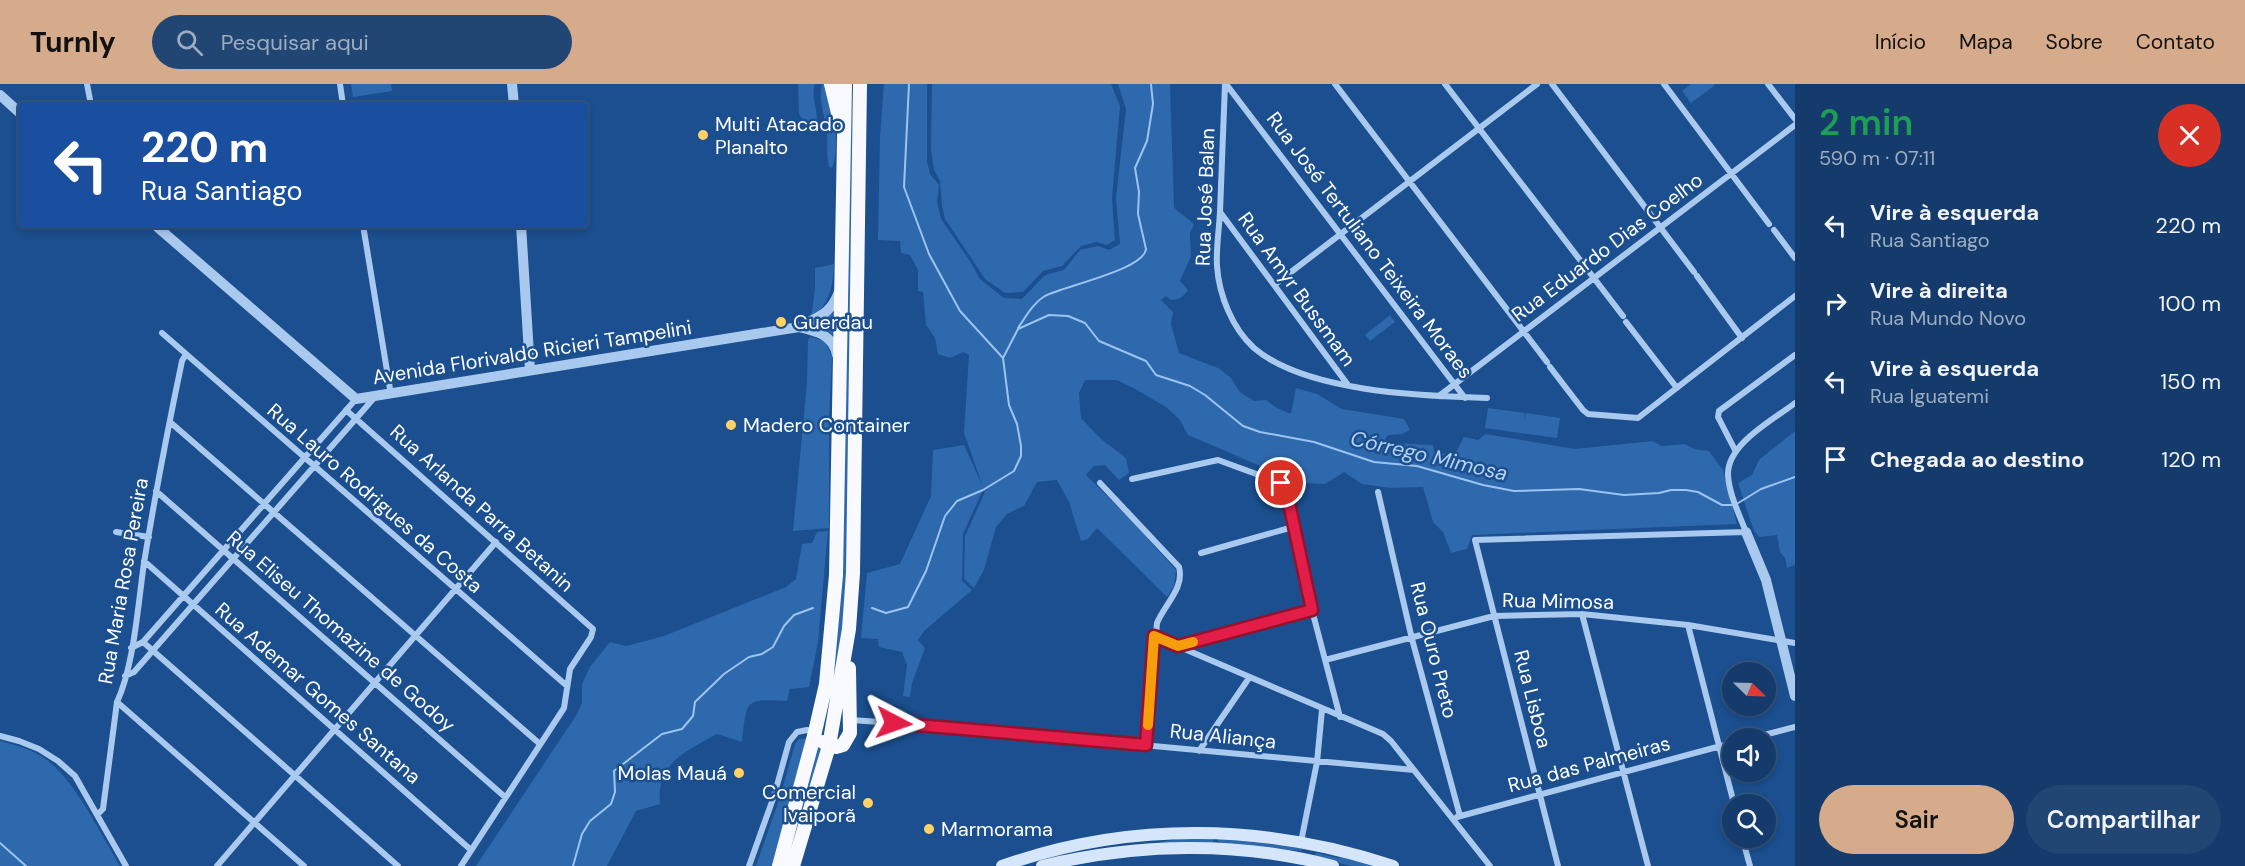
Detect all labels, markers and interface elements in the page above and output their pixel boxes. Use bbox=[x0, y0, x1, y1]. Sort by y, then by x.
search box bbox=[152, 15, 572, 69]
text: Turnly bbox=[30, 24, 116, 61]
icon: search bbox=[173, 26, 206, 59]
text: Pesquisar aqui bbox=[221, 28, 369, 57]
text: Início bbox=[1875, 28, 1926, 56]
text: Mapa bbox=[1959, 28, 2013, 56]
text: Sobre bbox=[2046, 28, 2103, 56]
text: Contato bbox=[2136, 28, 2215, 56]
text: 2 min bbox=[1819, 99, 1913, 146]
button: close bbox=[2158, 104, 2221, 167]
street label: Rua José Tertuliano Teixeira Moraes bbox=[1261, 106, 1479, 384]
place label: Multi Atacado Planalto bbox=[715, 111, 844, 160]
text: 220 m bbox=[141, 120, 268, 175]
icon: left bbox=[42, 126, 120, 204]
marker: Multi Atacado Planalto bbox=[696, 128, 710, 142]
street label: Rua José Balan bbox=[1190, 128, 1220, 266]
text: 590 m · 07:11 bbox=[1819, 145, 1935, 171]
street label: Rua Eduardo Dias Coelho bbox=[1506, 167, 1708, 327]
text: Rua Santiago bbox=[141, 173, 303, 208]
text: Vire à esquerda bbox=[1870, 198, 2039, 227]
street label: Rua Amyr Bussmam bbox=[1232, 207, 1362, 371]
icon: left bbox=[1819, 209, 1852, 242]
text: 220 m bbox=[2155, 211, 2221, 240]
text: Rua Santiago bbox=[1870, 227, 1990, 253]
text: Vire à direita bbox=[1870, 276, 2008, 305]
icon: right bbox=[1819, 287, 1852, 320]
text: 100 m bbox=[2159, 289, 2221, 318]
text: Rua Mundo Novo bbox=[1870, 305, 2026, 331]
place label: Guerdau bbox=[793, 309, 873, 335]
street label: Avenida Florivaldo Ricieri Tampelini bbox=[371, 314, 693, 390]
marker: Guerdau bbox=[774, 315, 788, 329]
text: Vire à esquerda bbox=[1870, 354, 2039, 383]
icon: left bbox=[1819, 365, 1852, 398]
text: 150 m bbox=[2160, 367, 2221, 396]
text: Rua Iguatemi bbox=[1870, 383, 1989, 409]
street label: Rua Lauro Rodrigues da Costa bbox=[262, 397, 488, 599]
place label: Madero Container bbox=[743, 412, 910, 438]
marker: Madero Container bbox=[724, 418, 738, 432]
street label: Rua Arlanda Parra Betanin bbox=[385, 419, 579, 597]
water label: Córrego Mimosa bbox=[1348, 424, 1510, 488]
icon: arrive bbox=[1819, 443, 1852, 476]
text: Chegada ao destino bbox=[1870, 445, 2084, 474]
text: 120 m bbox=[2161, 445, 2221, 474]
pin bbox=[1255, 457, 1306, 508]
icon: arrive bbox=[1264, 466, 1297, 499]
street label: Rua Maria Rosa Pereira bbox=[92, 476, 154, 686]
street label: Rua Eliseu Thomazine de Godoy bbox=[221, 525, 461, 737]
street label: Rua Ouro Preto bbox=[1404, 579, 1464, 721]
street label: Rua Mimosa bbox=[1502, 587, 1614, 615]
street label: Rua Ademar Gomes Santana bbox=[210, 597, 426, 789]
street label: Rua Lisboa bbox=[1508, 647, 1558, 751]
north arrow bbox=[1722, 662, 1776, 716]
map controls bbox=[1722, 662, 1776, 848]
position arrow bbox=[862, 691, 926, 755]
street label: Rua Aliança bbox=[1169, 717, 1277, 755]
button: sound bbox=[1722, 728, 1776, 782]
street label: Rua das Palmeiras bbox=[1505, 730, 1673, 798]
place label: Molas Mauá bbox=[618, 760, 727, 786]
marker: Molas Mauá bbox=[732, 766, 746, 780]
place label: Comercial Ivaiporã bbox=[762, 779, 856, 828]
button: Sair bbox=[1819, 785, 2014, 854]
button: Compartilhar bbox=[2026, 785, 2221, 854]
button: search bbox=[1722, 794, 1776, 848]
marker: Comercial Ivaiporã bbox=[861, 796, 875, 810]
place label: Marmorama bbox=[941, 816, 1053, 842]
marker: Marmorama bbox=[922, 822, 936, 836]

